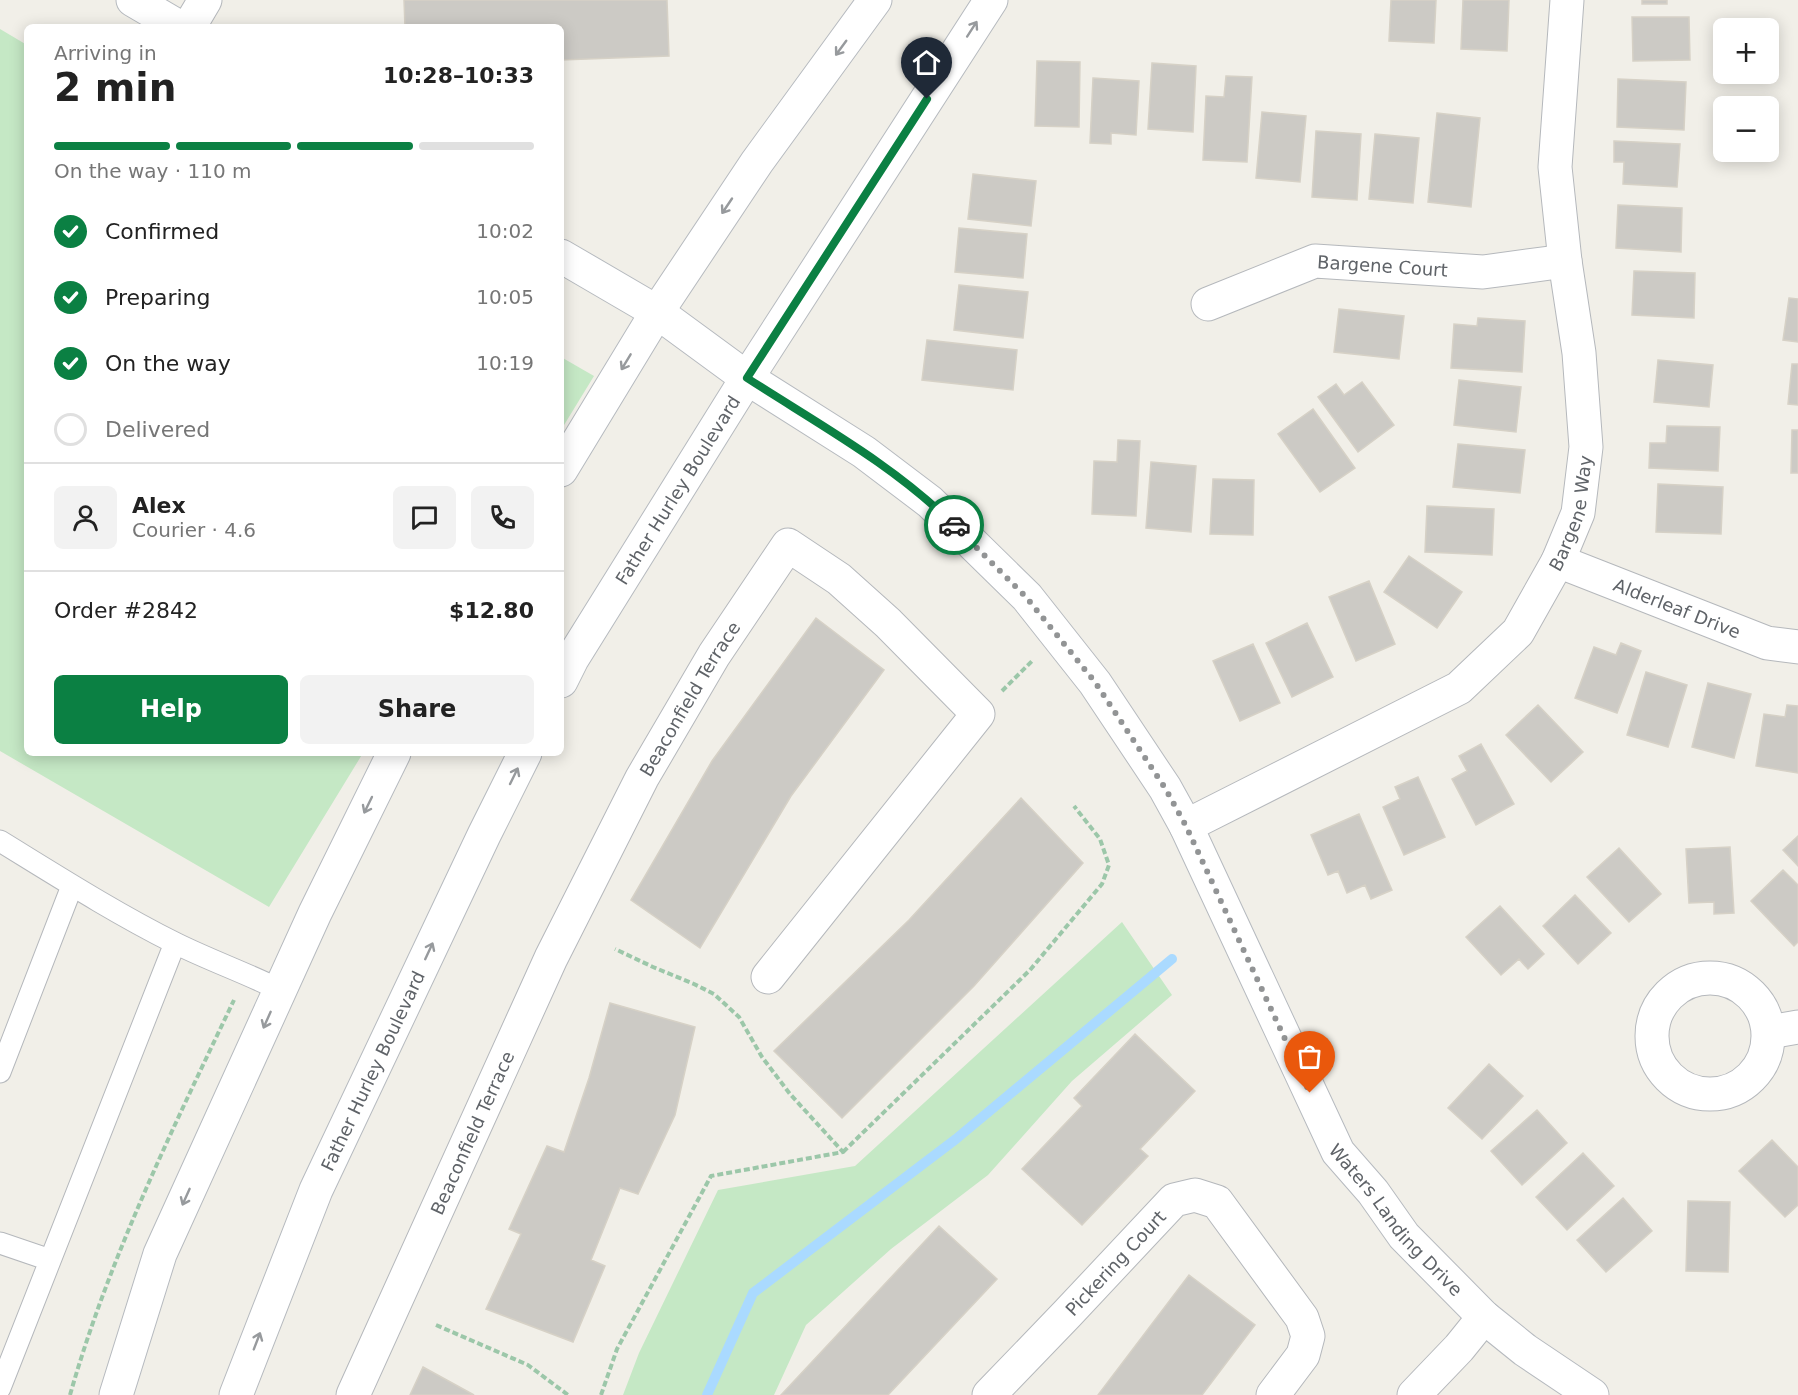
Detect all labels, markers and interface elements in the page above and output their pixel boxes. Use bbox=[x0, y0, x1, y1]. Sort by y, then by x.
map controls bbox=[1713, 18, 1779, 162]
button: + bbox=[1713, 18, 1779, 84]
one-way arrow bbox=[967, 21, 979, 38]
pin bbox=[901, 37, 952, 99]
one-way arrow bbox=[835, 39, 847, 55]
text: Arriving in bbox=[54, 41, 157, 65]
icon: home bbox=[910, 46, 943, 79]
text: 10:28–10:33 bbox=[383, 63, 534, 88]
text: 2 min bbox=[54, 65, 176, 110]
button: − bbox=[1713, 96, 1779, 162]
text: On the way · 110 m bbox=[54, 159, 252, 183]
one-way arrow bbox=[721, 197, 733, 214]
icon: check bbox=[54, 215, 87, 248]
text: Confirmed bbox=[105, 219, 219, 244]
text: 10:02 bbox=[476, 219, 534, 243]
street label: Bargene Court bbox=[1317, 251, 1448, 280]
icon: check bbox=[54, 281, 87, 314]
text: Preparing bbox=[105, 285, 211, 310]
text: 10:05 bbox=[476, 285, 534, 309]
icon: check bbox=[54, 347, 87, 380]
text: On the way bbox=[105, 351, 231, 376]
text: 10:19 bbox=[476, 351, 534, 375]
one-way arrow bbox=[620, 353, 632, 370]
street label: Father Hurley Boulevard bbox=[611, 391, 744, 588]
text: Delivered bbox=[105, 417, 210, 442]
street label: Bargene Way bbox=[1544, 454, 1595, 574]
button: person bbox=[54, 486, 117, 549]
button: chat bbox=[393, 486, 456, 549]
button: phone bbox=[471, 486, 534, 549]
text: Alex bbox=[132, 493, 186, 518]
courier bbox=[924, 495, 984, 555]
icon: car bbox=[938, 509, 971, 542]
text: Courier · 4.6 bbox=[132, 518, 256, 542]
street label: Alderleaf Drive bbox=[1611, 573, 1744, 642]
text: Order #2842 bbox=[54, 598, 198, 623]
text: $12.80 bbox=[449, 598, 534, 623]
street label: Beaconfield Terrace bbox=[635, 617, 744, 780]
button: Help bbox=[54, 675, 288, 744]
button: Share bbox=[300, 675, 534, 744]
one-way arrow bbox=[509, 767, 520, 785]
one-way arrow bbox=[362, 796, 373, 814]
one-way arrow bbox=[424, 943, 436, 961]
street label: Father Hurley Boulevard bbox=[316, 968, 429, 1174]
one-way arrow bbox=[260, 1010, 272, 1028]
pin bbox=[1284, 1031, 1335, 1093]
icon: bag bbox=[1293, 1040, 1326, 1073]
street label: Beaconfield Terrace bbox=[426, 1048, 518, 1218]
street label: Waters Landing Drive bbox=[1325, 1139, 1467, 1300]
one-way arrow bbox=[179, 1188, 190, 1206]
street label: Pickering Court bbox=[1061, 1206, 1170, 1320]
one-way arrow bbox=[252, 1332, 263, 1350]

